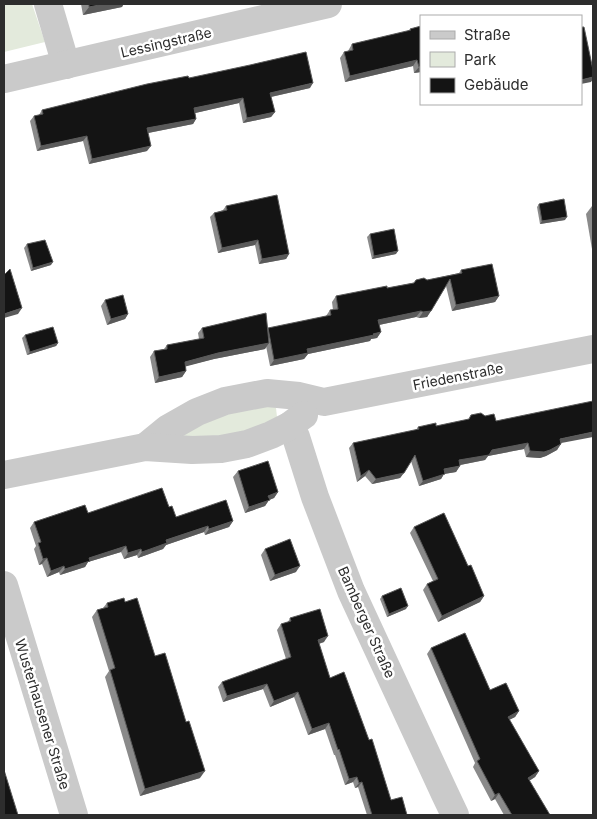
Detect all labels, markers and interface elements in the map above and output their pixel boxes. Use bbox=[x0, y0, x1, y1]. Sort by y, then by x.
legend bbox=[420, 15, 582, 105]
street label: Lessingstraße bbox=[119, 23, 213, 61]
text: Straße bbox=[464, 25, 511, 44]
text: Park bbox=[464, 50, 497, 69]
text: Gebäude bbox=[464, 75, 529, 94]
street label: Friedenstraße bbox=[411, 359, 505, 393]
street label: Bamberger Straße bbox=[335, 564, 399, 680]
street label: Wusterhausener Straße bbox=[12, 637, 74, 791]

